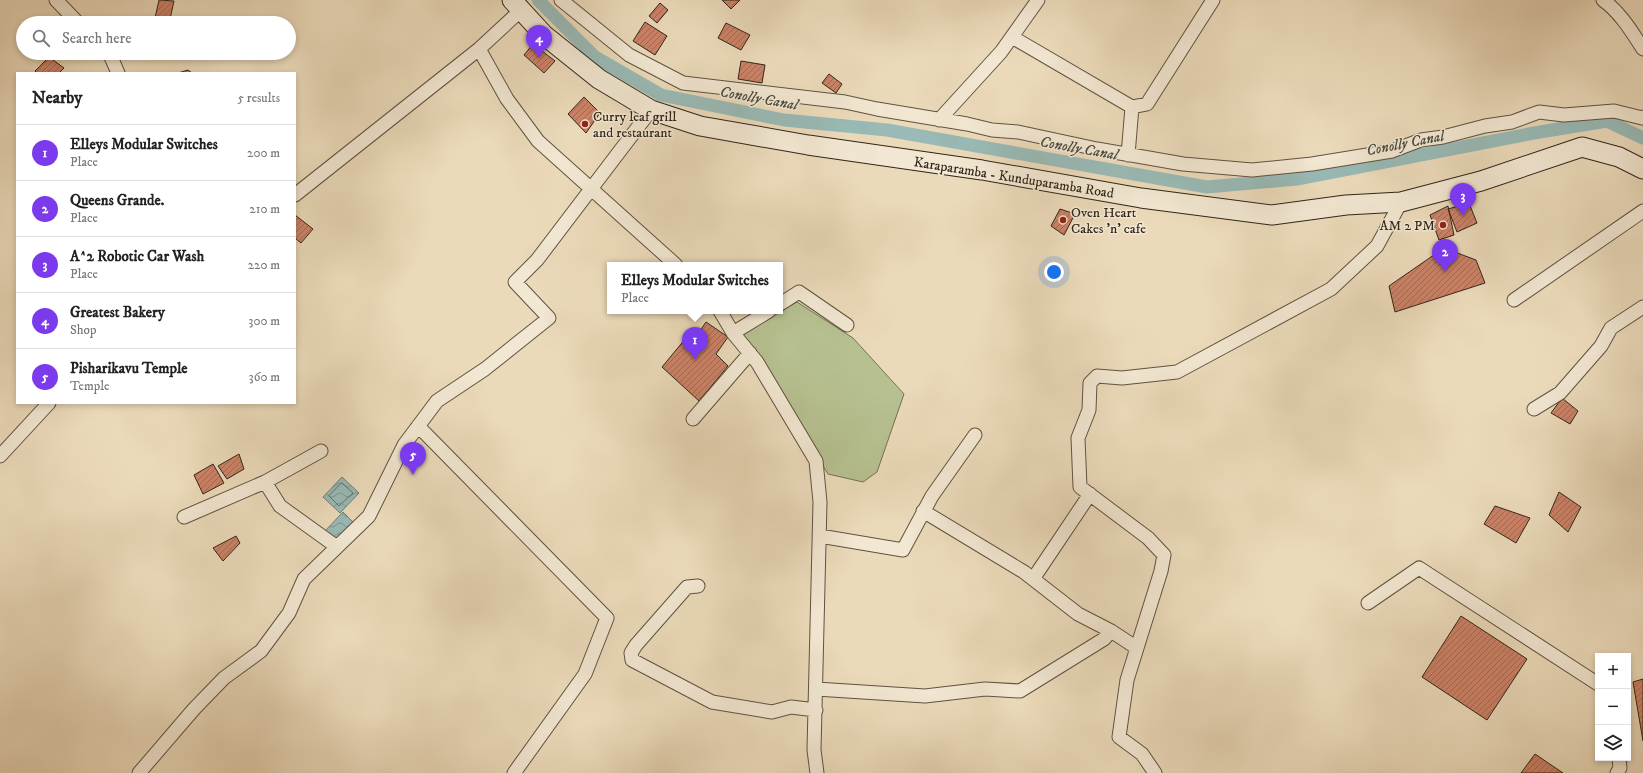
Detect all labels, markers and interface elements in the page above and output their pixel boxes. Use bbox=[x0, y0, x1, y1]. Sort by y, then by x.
search box bbox=[16, 16, 296, 60]
pin: 4 bbox=[526, 25, 552, 58]
icon: search bbox=[30, 27, 52, 49]
text: Search here bbox=[62, 29, 131, 48]
water label: Conolly Canal bbox=[718, 82, 802, 115]
text: Nearby bbox=[32, 87, 82, 109]
text: 5 results bbox=[238, 90, 280, 106]
place label: Curry leaf grill and restaurant bbox=[593, 108, 677, 142]
marker: Curry leaf grill and restaurant bbox=[580, 119, 590, 129]
water label: Conolly Canal bbox=[1364, 126, 1448, 160]
water label: Conolly Canal bbox=[1038, 132, 1122, 165]
text: Elleys Modular Switches bbox=[70, 135, 218, 154]
text: 1 bbox=[43, 145, 47, 161]
text: 200 m bbox=[247, 145, 280, 161]
street label: Karaparamba - Kunduparamba Road bbox=[913, 153, 1115, 203]
text: Place bbox=[70, 154, 98, 170]
pin: 3 bbox=[1450, 183, 1476, 216]
text: Queens Grande. bbox=[70, 191, 164, 210]
text: 2 bbox=[42, 201, 48, 217]
text: 210 m bbox=[249, 201, 280, 217]
place label: Oven Heart Cakes 'n' cafe bbox=[1071, 204, 1146, 238]
text: Place bbox=[70, 210, 98, 226]
marker: Oven Heart Cakes 'n' cafe bbox=[1058, 215, 1068, 225]
place label: AM 2 PM bbox=[1379, 217, 1435, 235]
marker: AM 2 PM bbox=[1438, 220, 1448, 230]
pin: 2 bbox=[1432, 239, 1458, 272]
text: A^2 Robotic Car Wash bbox=[70, 247, 204, 266]
text: 3 bbox=[43, 257, 47, 273]
text: 220 m bbox=[248, 257, 280, 273]
popup bbox=[607, 262, 783, 314]
your location bbox=[1044, 262, 1064, 282]
text: Place bbox=[70, 266, 98, 282]
text: Elleys Modular Switches bbox=[621, 271, 769, 290]
text: Place bbox=[621, 290, 649, 306]
text: Greatest Bakery bbox=[70, 303, 165, 322]
text: 4 bbox=[41, 313, 49, 329]
text: 300 m bbox=[249, 313, 280, 329]
text: Shop bbox=[70, 322, 96, 338]
pin: 1 bbox=[682, 327, 708, 360]
text: Pisharikavu Temple bbox=[70, 359, 188, 378]
text: 5 bbox=[42, 369, 48, 385]
text: 360 m bbox=[249, 369, 280, 385]
text: Temple bbox=[70, 378, 109, 394]
pin: 5 bbox=[400, 442, 426, 475]
map controls bbox=[1595, 653, 1631, 761]
button: + bbox=[1595, 653, 1631, 689]
button: − bbox=[1595, 689, 1631, 725]
button: layers bbox=[1595, 725, 1631, 761]

